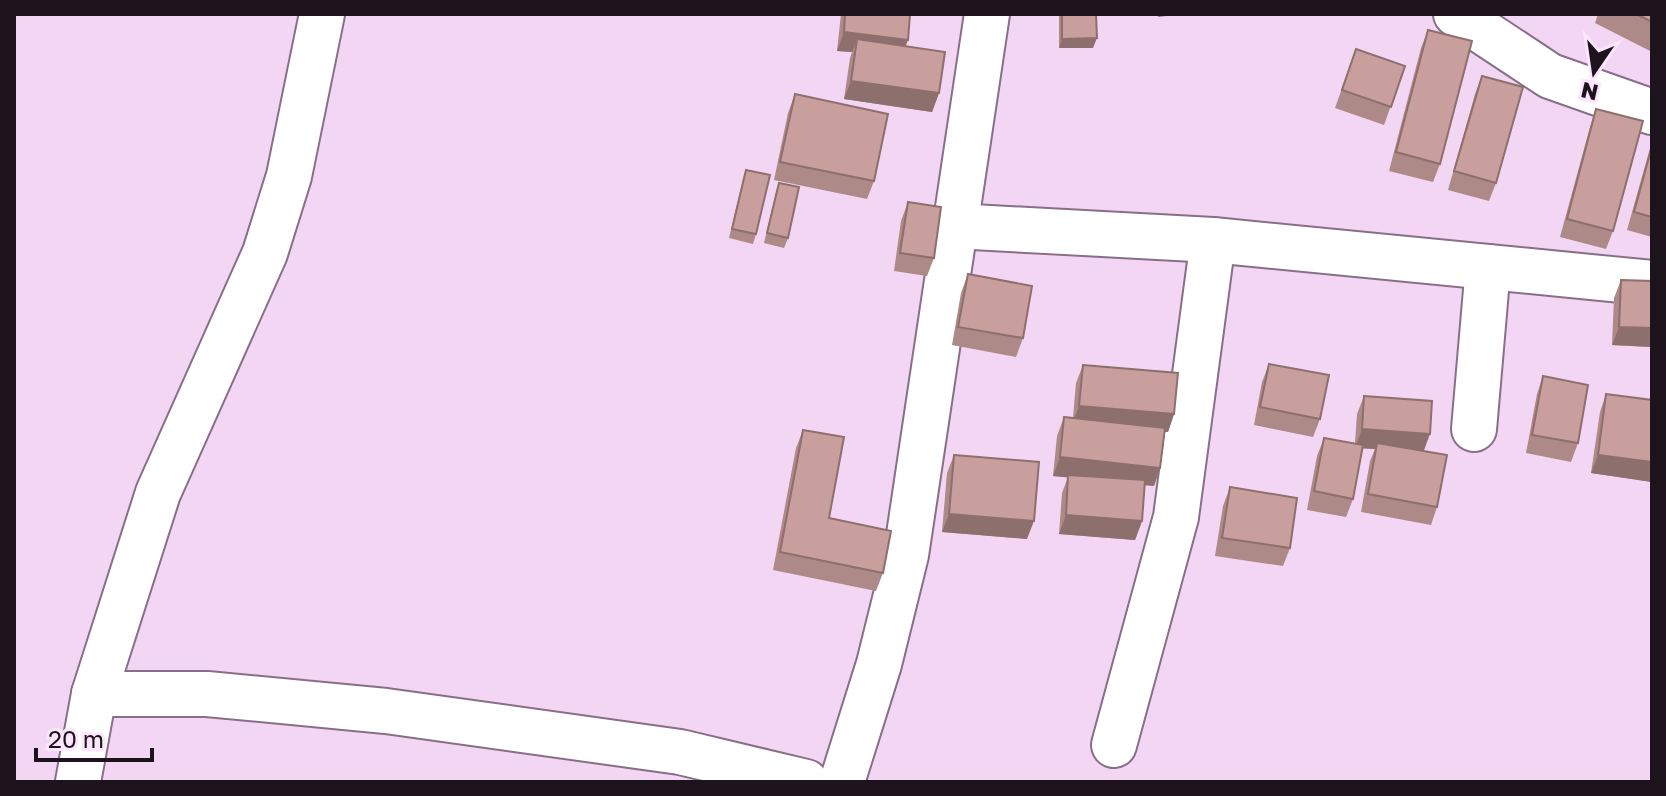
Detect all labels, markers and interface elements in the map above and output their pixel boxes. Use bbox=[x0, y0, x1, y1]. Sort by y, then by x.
north arrow bbox=[1554, 32, 1634, 112]
text: N bbox=[1578, 77, 1601, 107]
scale bar bbox=[36, 712, 152, 762]
text: 20 m bbox=[48, 724, 104, 753]

